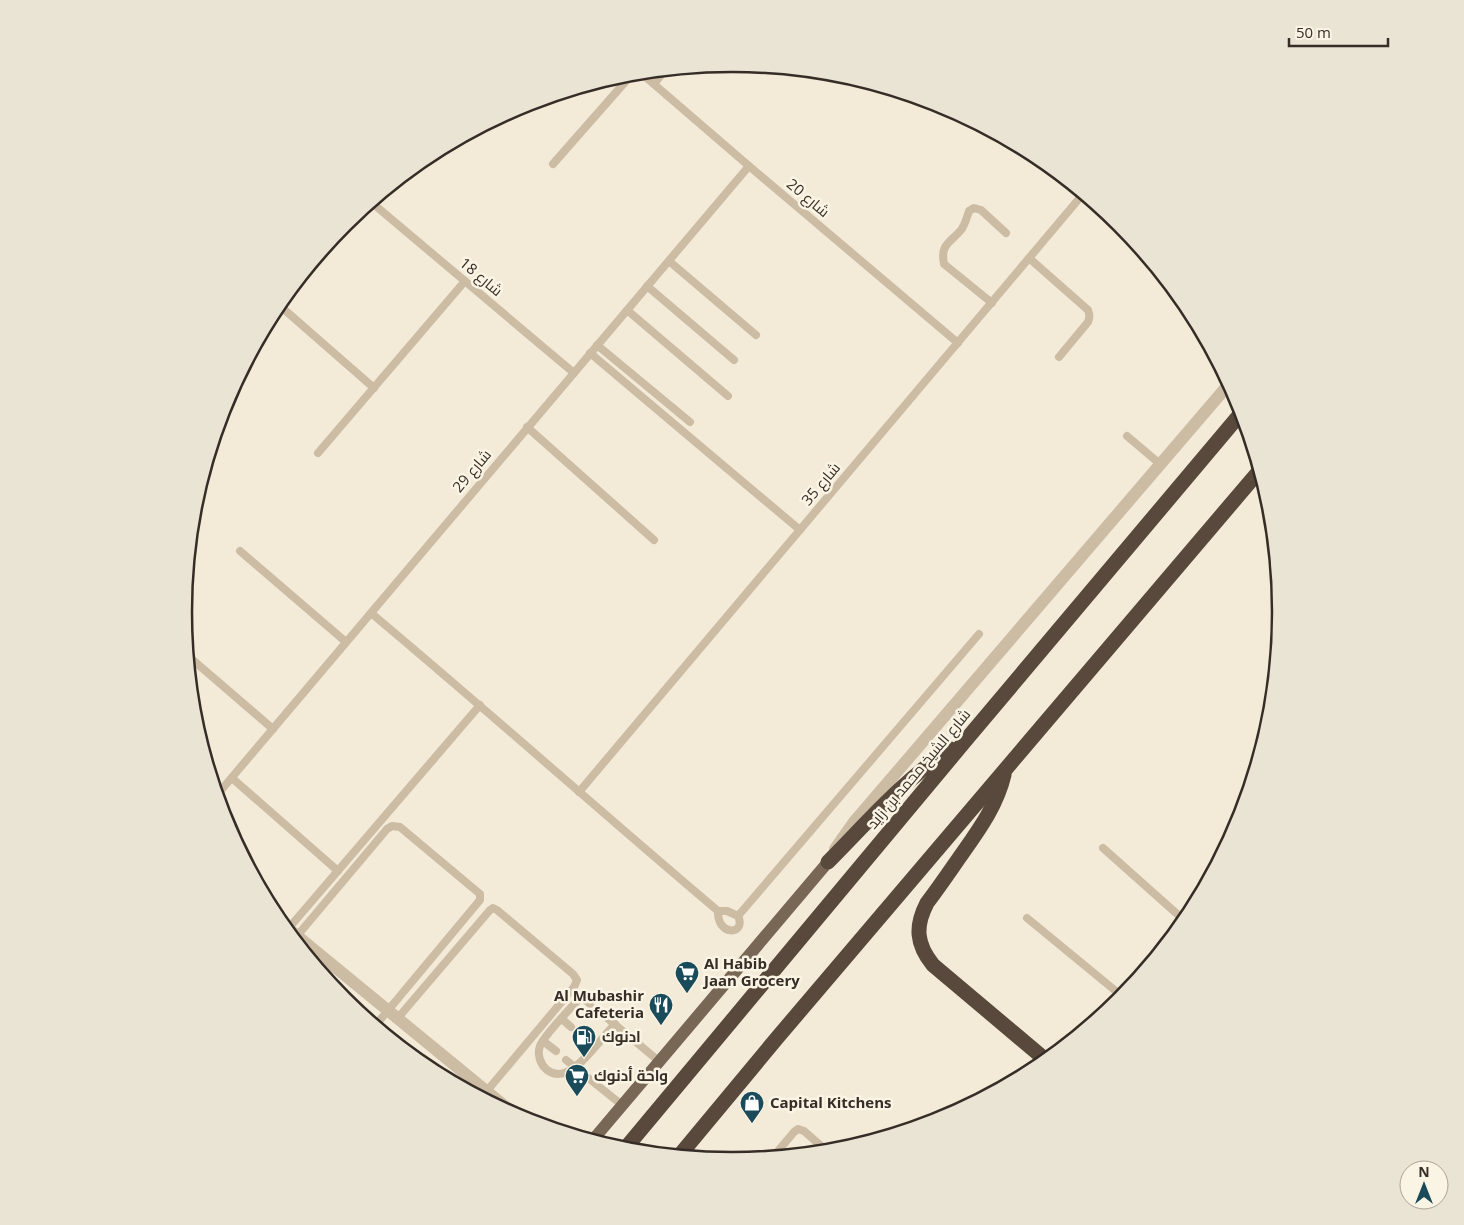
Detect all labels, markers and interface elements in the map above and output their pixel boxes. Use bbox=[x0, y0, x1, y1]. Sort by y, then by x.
scale bar bbox=[1289, 15, 1388, 47]
text: 50 m bbox=[1296, 22, 1331, 42]
street label: شارع 20 bbox=[782, 173, 834, 223]
street label: شارع 18 bbox=[455, 252, 507, 302]
street label: شارع 29 bbox=[447, 445, 497, 497]
street label: شارع 35 bbox=[796, 458, 846, 510]
street label: شارع الشيخ محمد بن زايد bbox=[862, 704, 976, 834]
place label: Al Habib Jaan Grocery bbox=[702, 953, 800, 990]
supermarket icon: Al Habib Jaan Grocery bbox=[674, 960, 700, 994]
place label: Al Mubashir Cafeteria bbox=[554, 985, 644, 1022]
restaurant icon: Al Mubashir Cafeteria bbox=[648, 992, 674, 1026]
fuel station icon: ادنوك bbox=[571, 1024, 597, 1058]
place label: ادنوك bbox=[602, 1026, 641, 1046]
supermarket icon: واحة أدنوك bbox=[564, 1063, 590, 1097]
place label: واحة أدنوك bbox=[594, 1065, 668, 1085]
shop icon: Capital Kitchens bbox=[739, 1090, 765, 1124]
place label: Capital Kitchens bbox=[770, 1092, 892, 1112]
north arrow bbox=[1399, 1160, 1449, 1210]
text: N bbox=[1418, 1162, 1430, 1181]

